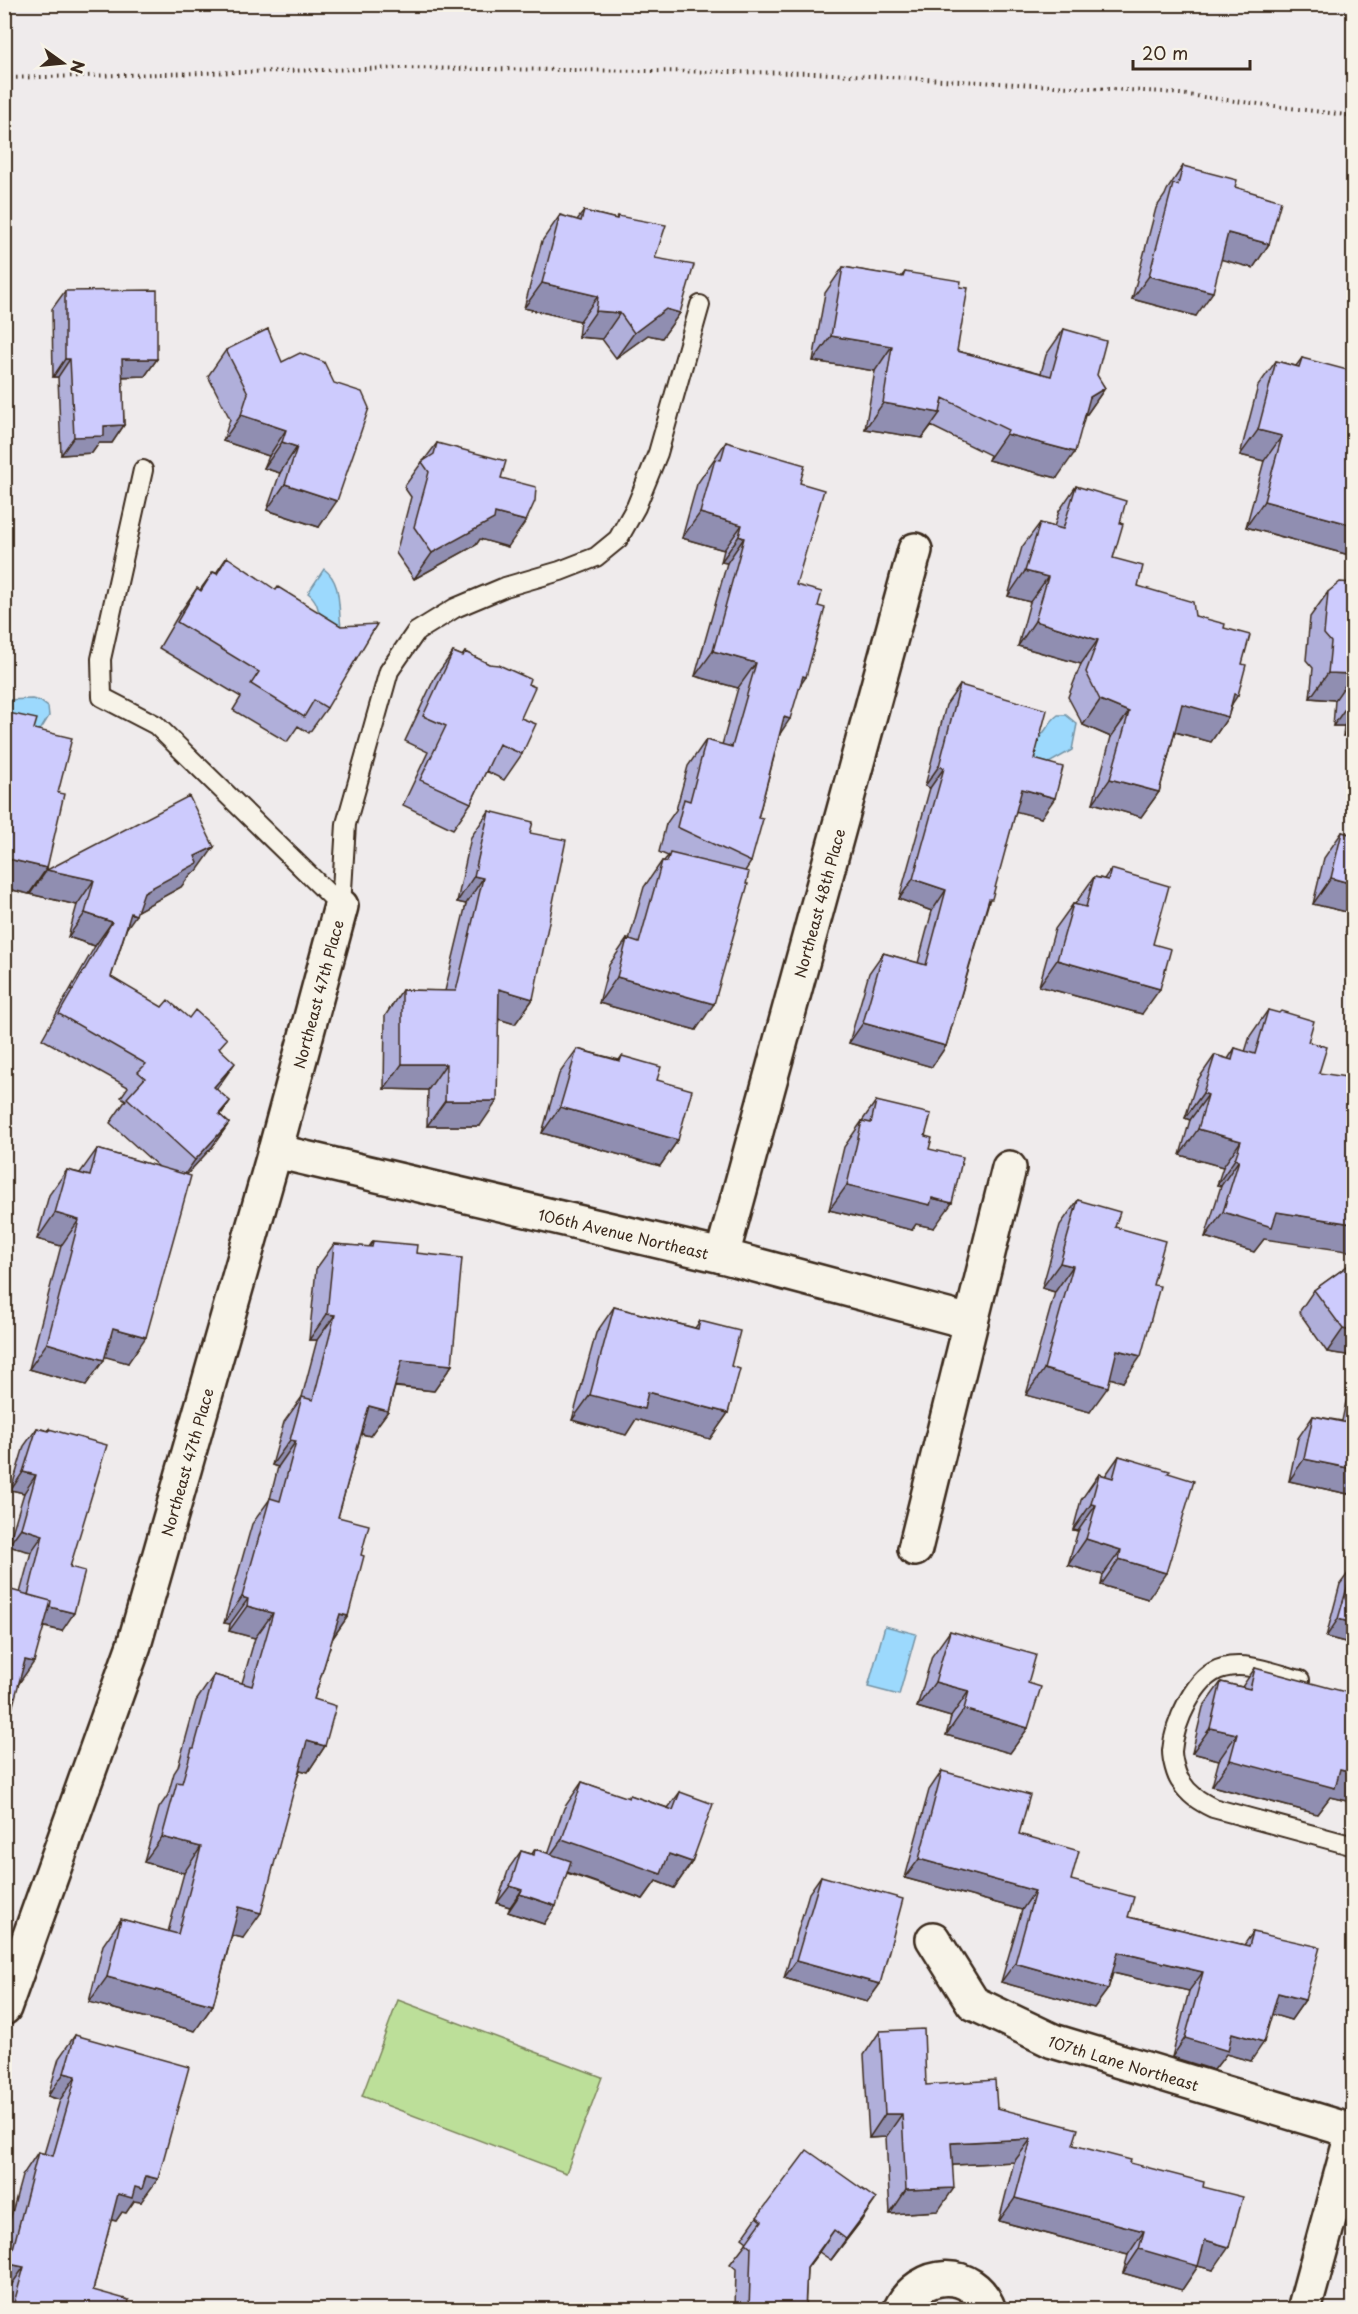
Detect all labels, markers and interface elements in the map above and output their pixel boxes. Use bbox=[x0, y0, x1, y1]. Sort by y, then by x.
north arrow bbox=[33, 33, 93, 93]
scale bar bbox=[1133, 33, 1250, 71]
text: 20 m bbox=[1142, 39, 1188, 66]
text: N bbox=[65, 58, 92, 76]
street label: Northeast 48th Place bbox=[787, 826, 850, 980]
street label: Northeast 47th Place bbox=[286, 917, 348, 1071]
street label: 106th Avenue Northeast bbox=[536, 1202, 711, 1264]
street label: Northeast 47th Place bbox=[154, 1385, 218, 1539]
street label: 107th Lane Northeast bbox=[1045, 2029, 1202, 2096]

